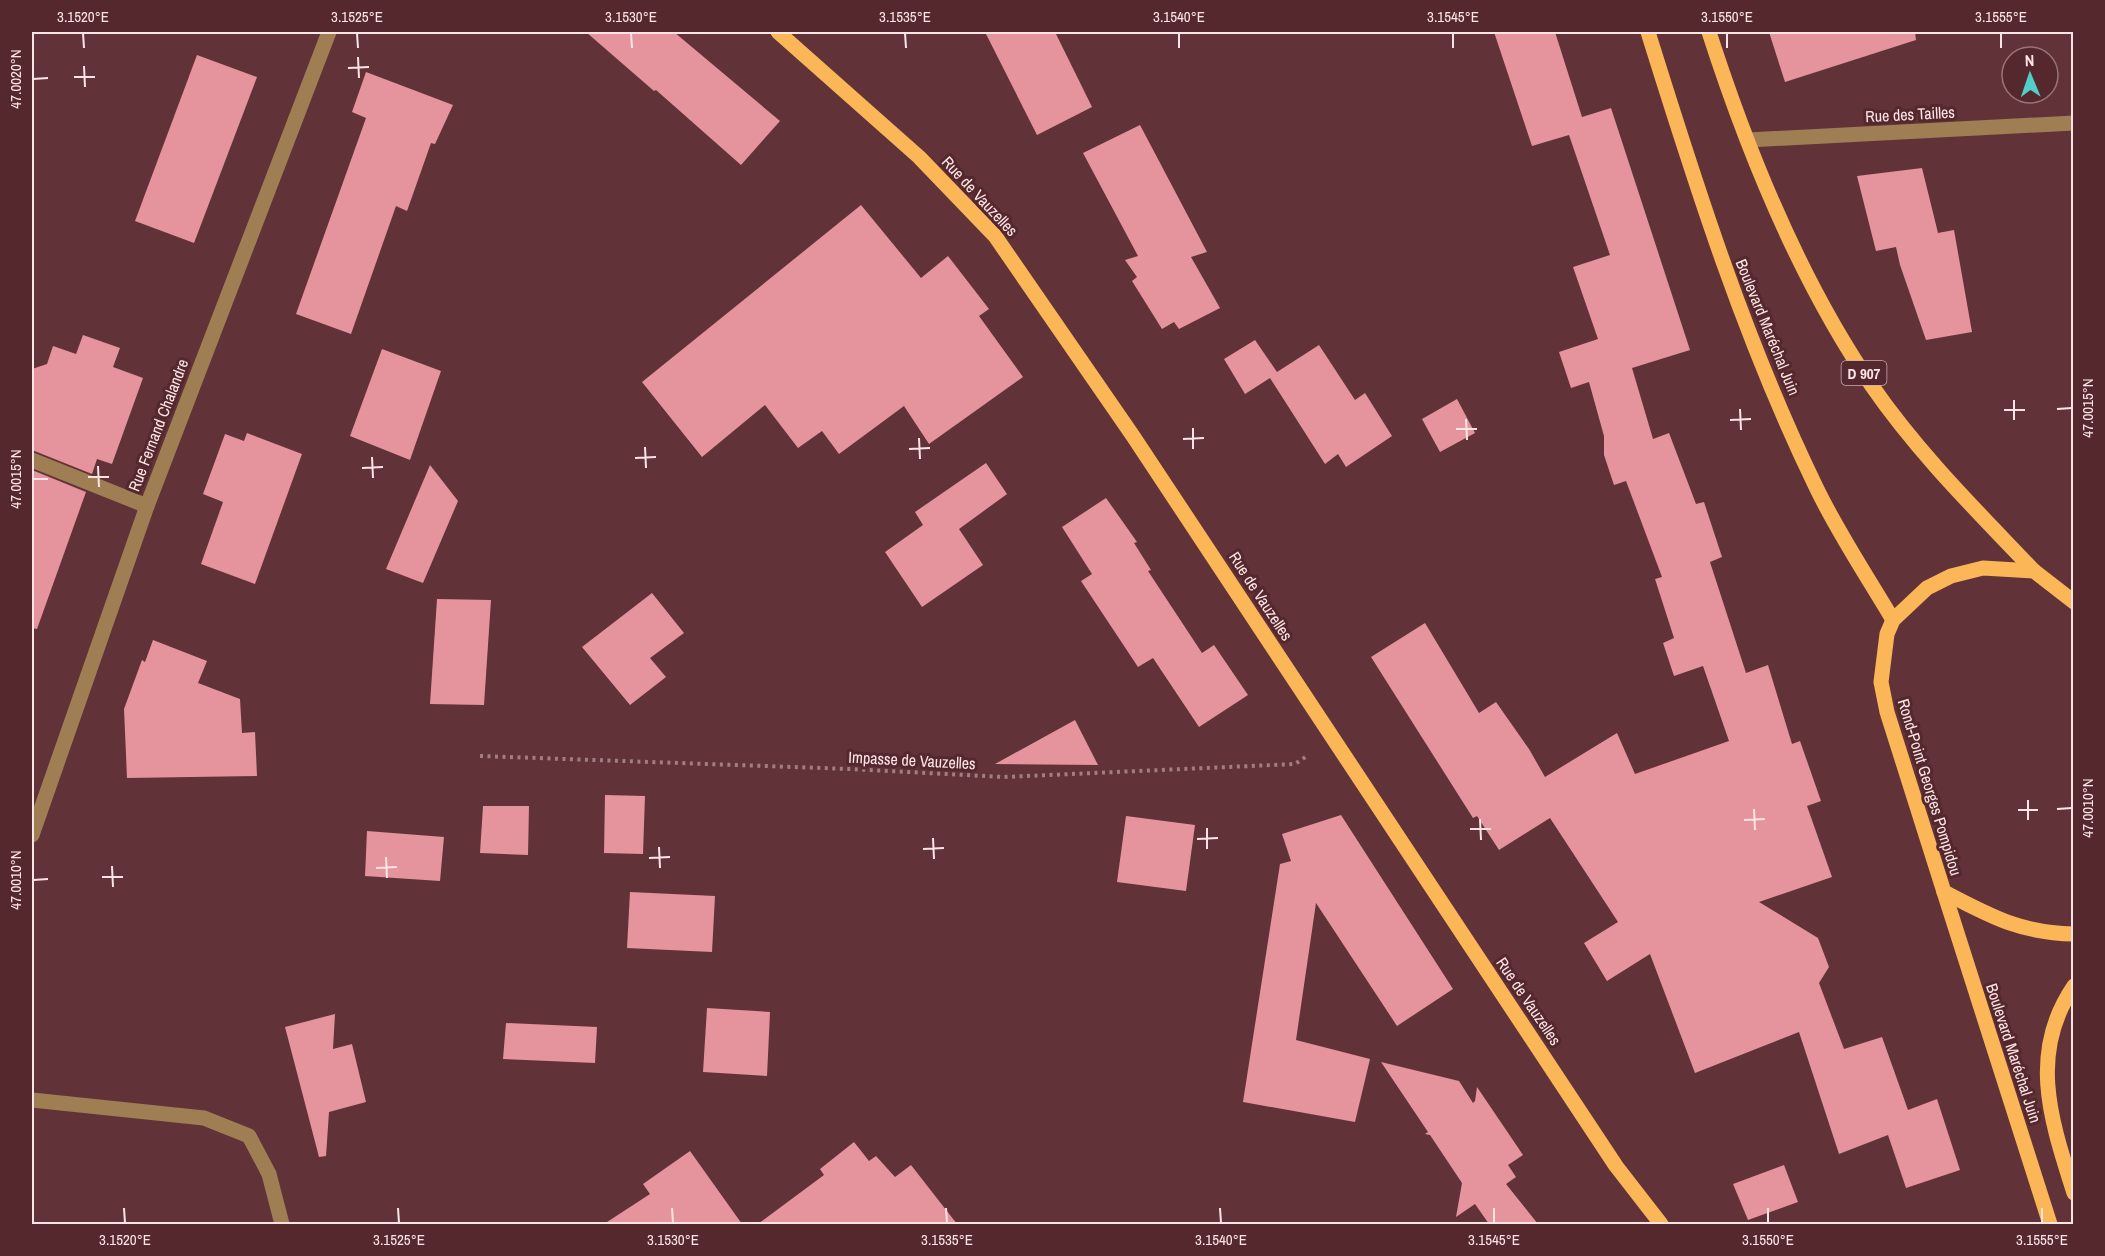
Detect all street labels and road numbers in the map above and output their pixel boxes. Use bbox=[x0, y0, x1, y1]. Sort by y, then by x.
street label: Rue des Tailles bbox=[1865, 101, 1955, 127]
street label: Rue de Vauzelles bbox=[937, 151, 1023, 241]
street label: Boulevard Maréchal Juin bbox=[1731, 256, 1805, 398]
street label: Rue Fernand Chalandre bbox=[123, 356, 193, 494]
road number: D 907 bbox=[1842, 361, 1886, 385]
street label: Rue de Vauzelles bbox=[1224, 547, 1298, 645]
street label: Rond-Point Georges Pompidou bbox=[1893, 696, 1967, 878]
street label: Impasse de Vauzelles bbox=[848, 746, 976, 774]
street label: Rue de Vauzelles bbox=[1491, 953, 1567, 1049]
street label: Boulevard Maréchal Juin bbox=[1981, 981, 2047, 1125]

